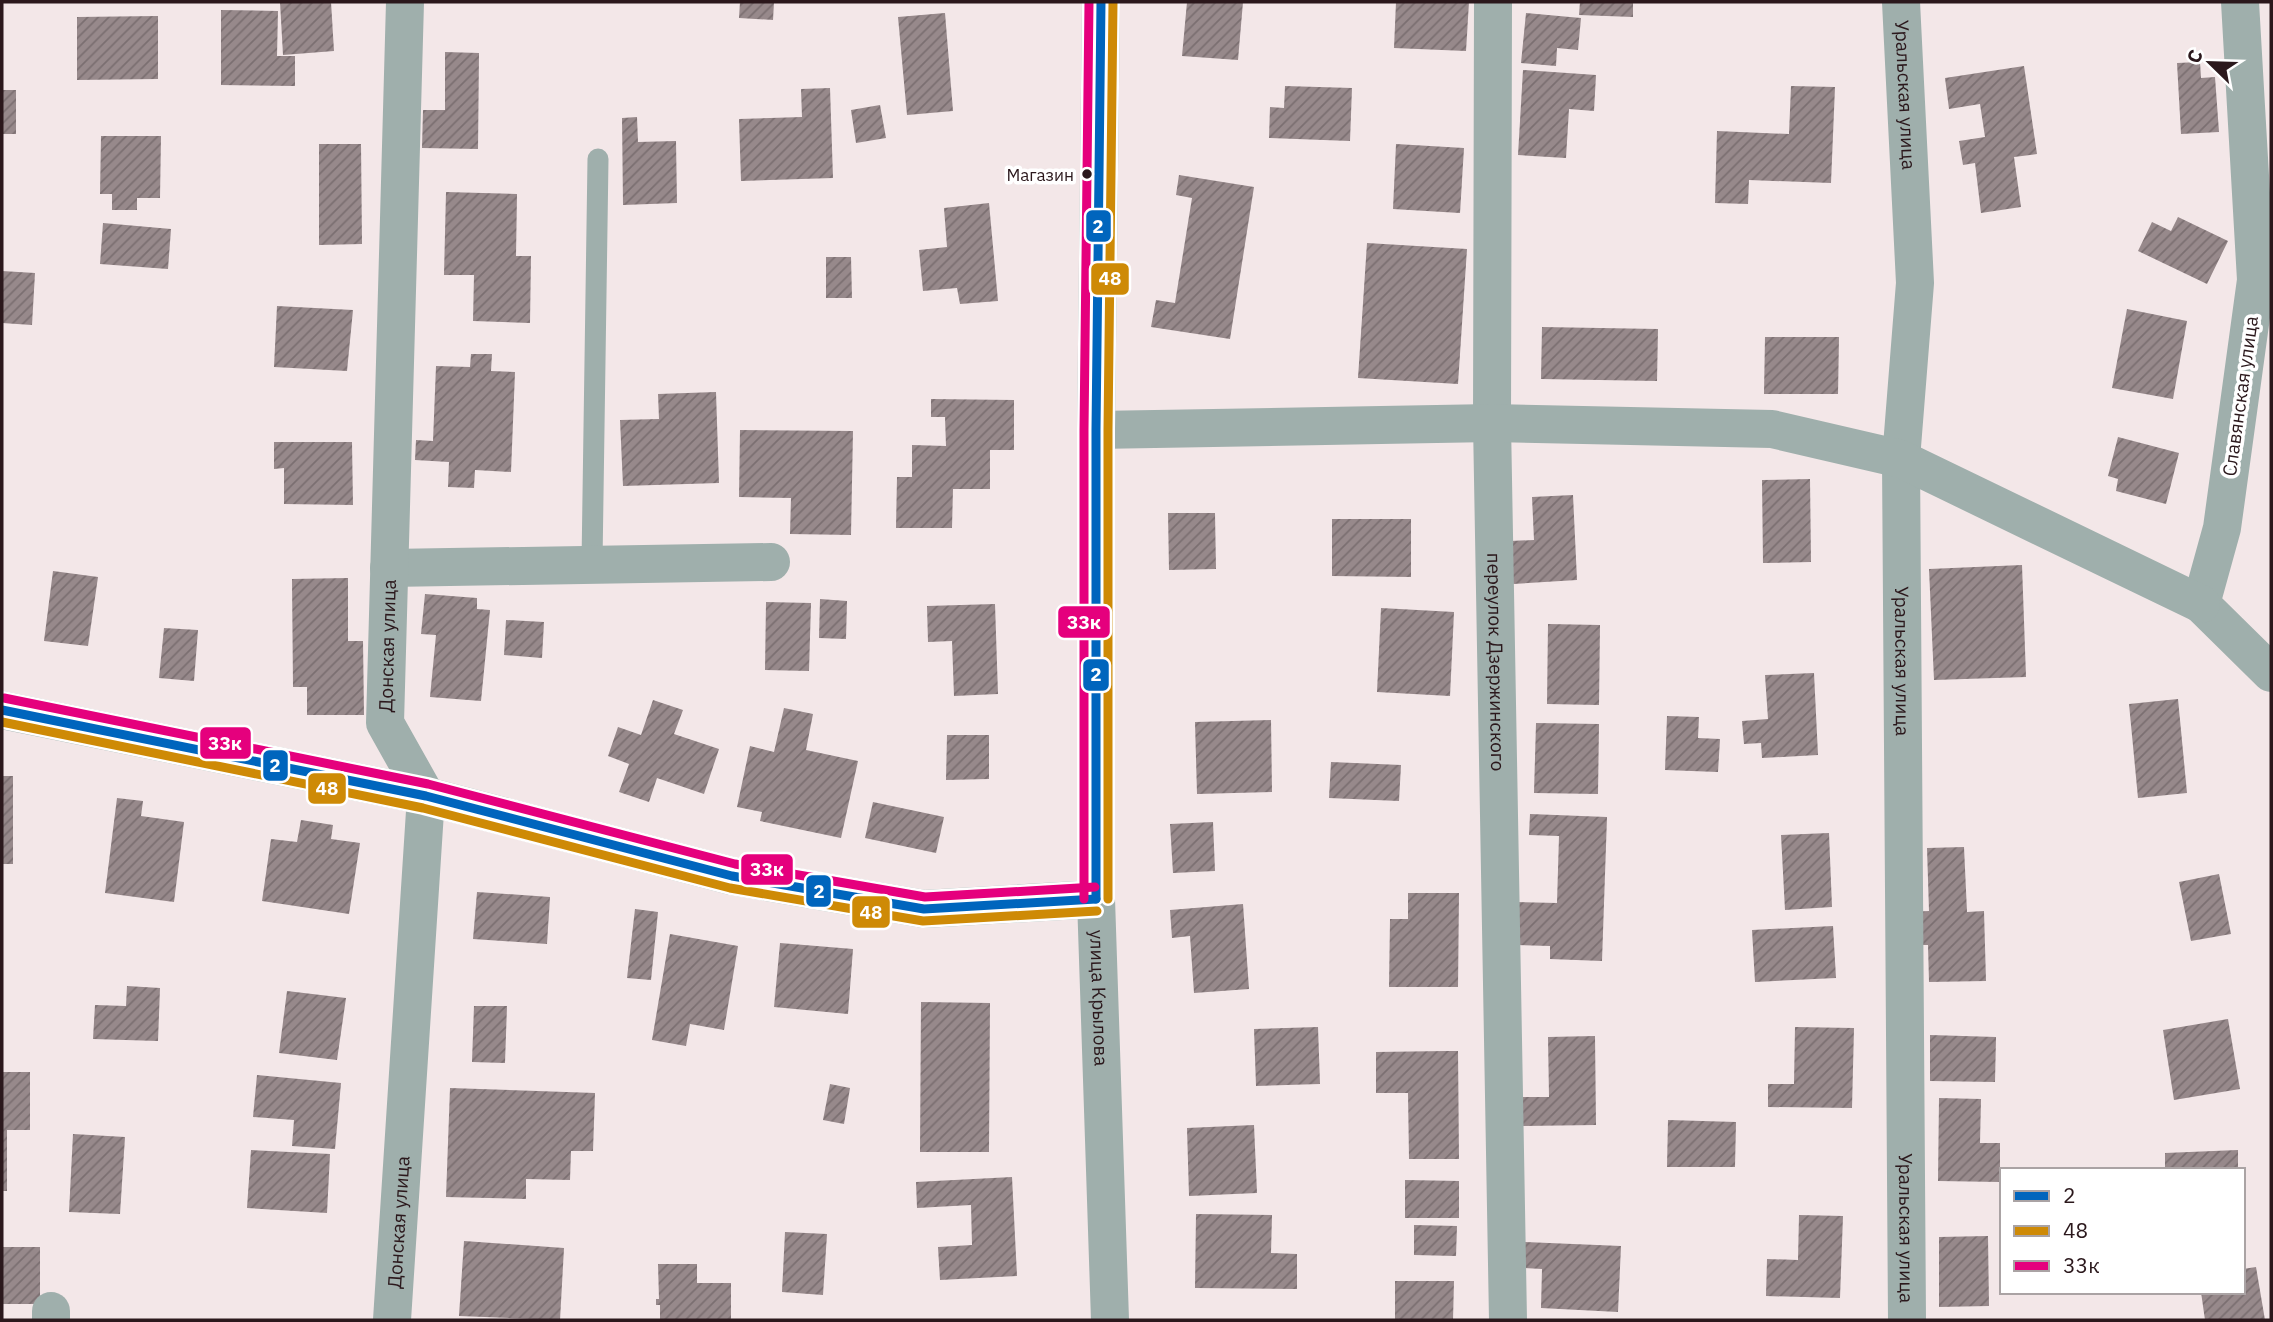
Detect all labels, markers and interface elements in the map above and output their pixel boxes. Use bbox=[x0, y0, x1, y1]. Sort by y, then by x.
street label: Уральская улица bbox=[1890, 19, 1921, 170]
north arrow bbox=[2175, 28, 2245, 98]
text: С bbox=[2181, 46, 2208, 67]
place label: Магазин bbox=[1006, 164, 1074, 186]
marker: Магазин bbox=[1080, 167, 1094, 181]
line badge: 2 bbox=[1085, 209, 1112, 243]
text: 2 bbox=[1092, 214, 1104, 238]
line badge: 48 bbox=[1090, 262, 1130, 296]
text: 48 bbox=[1099, 266, 1121, 290]
street label: Славянская улица bbox=[2217, 314, 2263, 478]
street label: переулок Дзержинского bbox=[1482, 552, 1510, 772]
street label: Донская улица bbox=[373, 579, 401, 713]
street label: Уральская улица bbox=[1890, 586, 1915, 736]
line badge: 33к bbox=[1057, 605, 1111, 639]
text: 33к bbox=[1067, 610, 1101, 634]
line badge: 2 bbox=[1082, 658, 1110, 692]
text: 2 bbox=[1090, 662, 1102, 686]
line badge: 33к bbox=[199, 726, 252, 760]
text: 33к bbox=[208, 731, 242, 755]
line badge: 2 bbox=[262, 749, 289, 782]
text: 2 bbox=[269, 753, 281, 777]
line badge: 48 bbox=[307, 772, 347, 805]
text: 48 bbox=[316, 776, 338, 800]
line badge: 33к bbox=[740, 853, 794, 886]
text: 33к bbox=[750, 857, 784, 881]
line badge: 2 bbox=[805, 874, 832, 908]
text: 2 bbox=[813, 879, 825, 903]
line badge: 48 bbox=[851, 895, 891, 929]
text: 48 bbox=[860, 900, 882, 924]
street label: улица Крылова bbox=[1085, 929, 1114, 1067]
street label: Уральская улица bbox=[1894, 1153, 1919, 1303]
street label: Донская улица bbox=[382, 1155, 415, 1289]
legend bbox=[2000, 1168, 2245, 1294]
text: 2 bbox=[2063, 1181, 2076, 1209]
text: 48 bbox=[2063, 1216, 2088, 1244]
text: 33к bbox=[2063, 1251, 2100, 1279]

